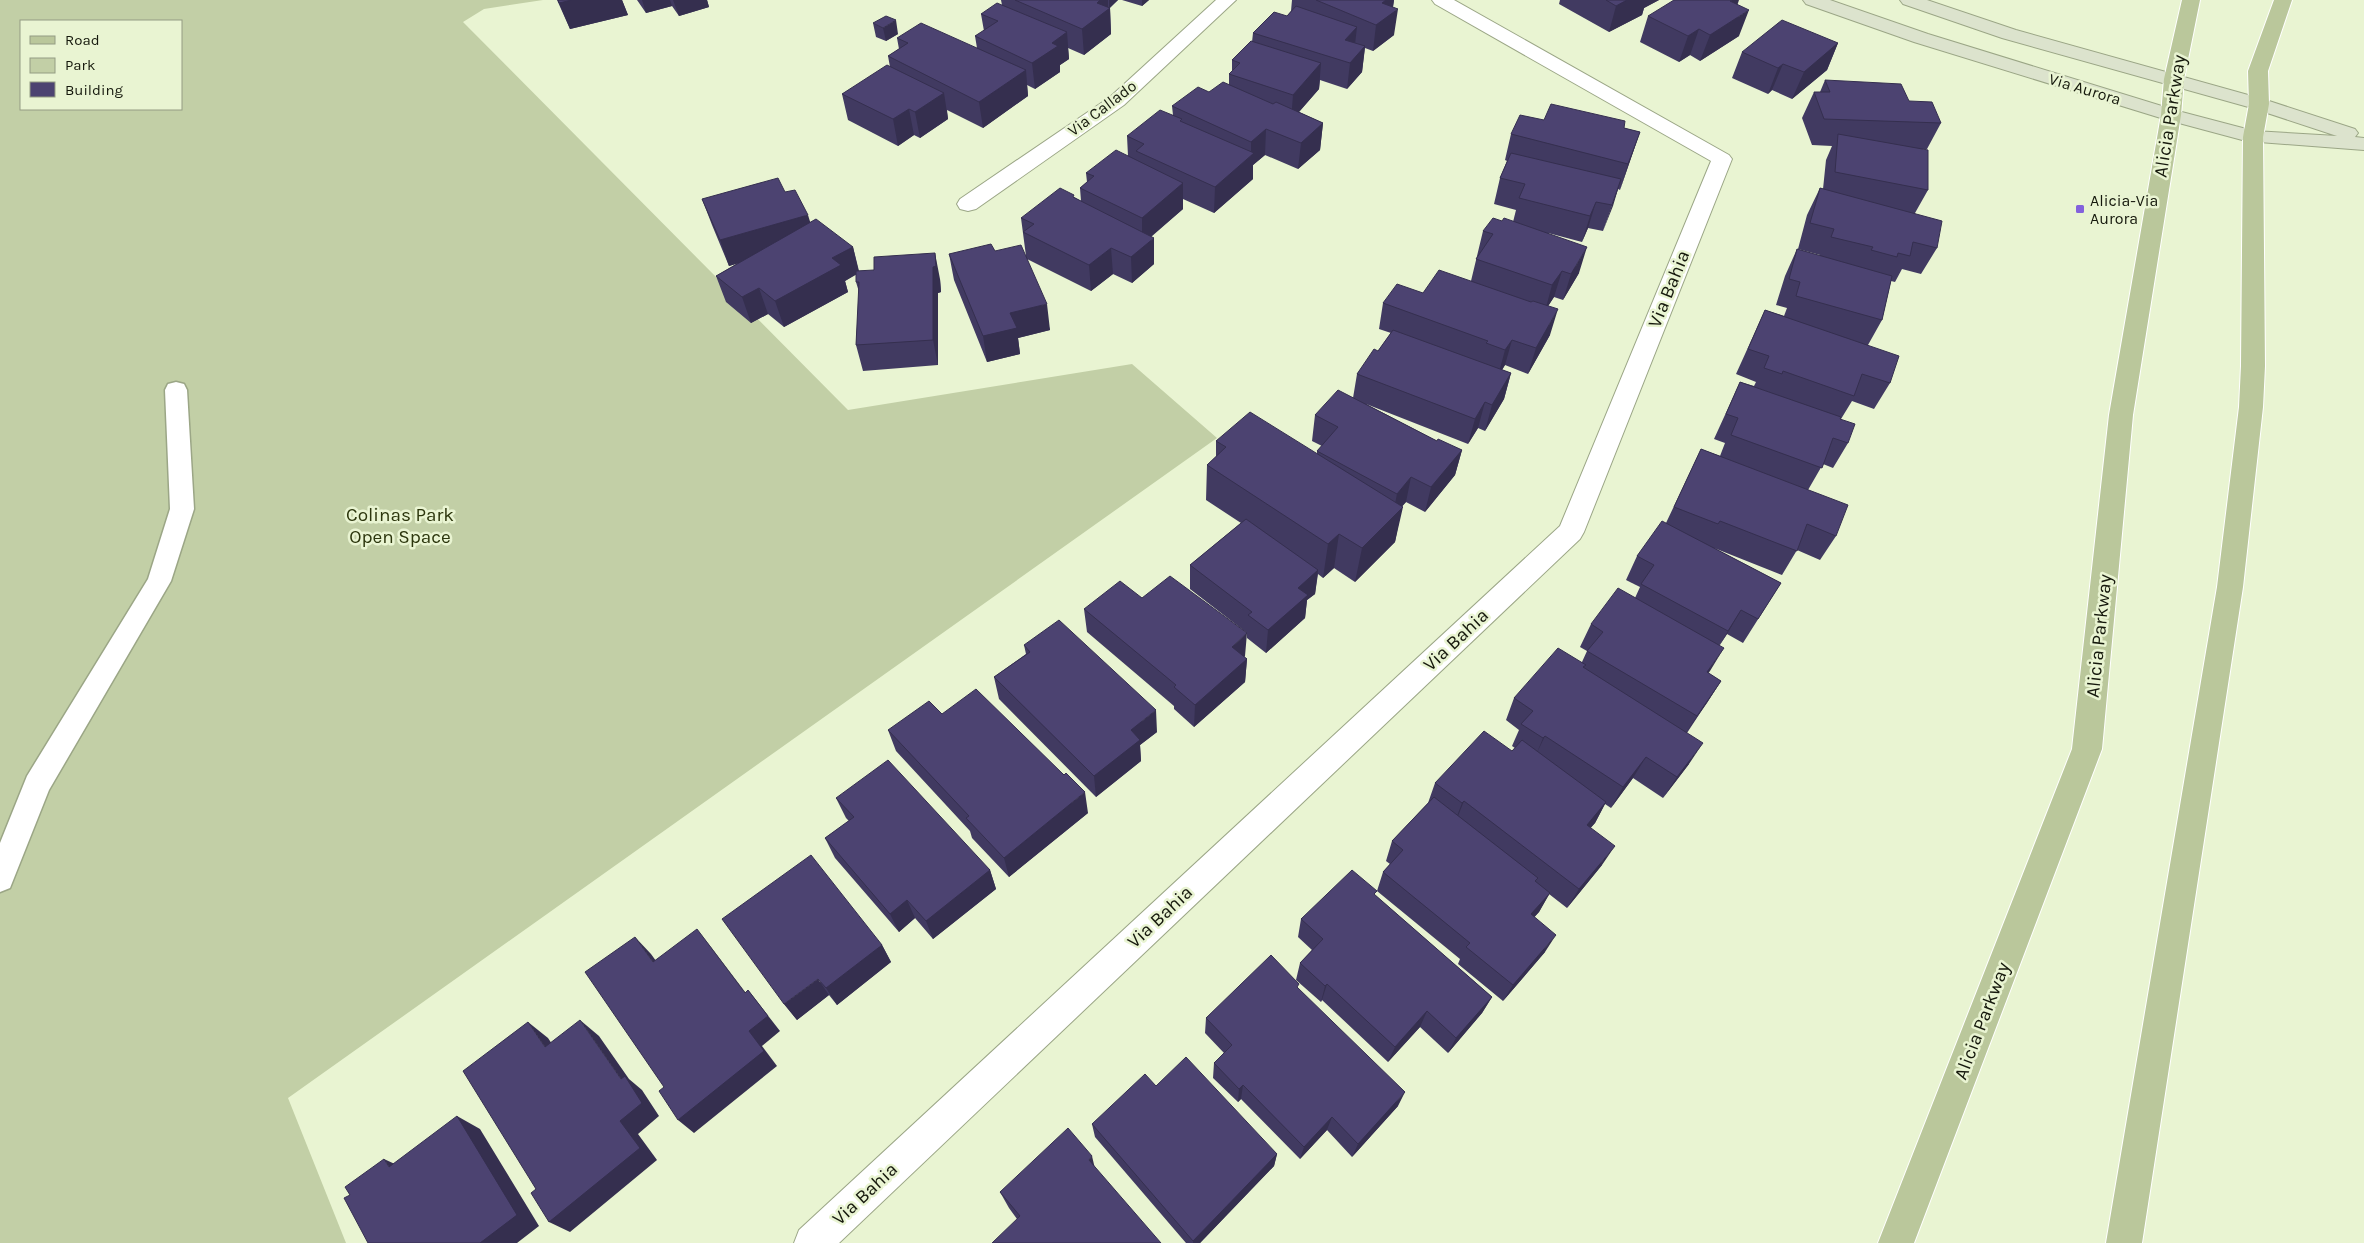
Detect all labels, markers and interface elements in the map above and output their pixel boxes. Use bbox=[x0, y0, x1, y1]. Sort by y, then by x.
legend bbox=[20, 20, 182, 110]
text: Road bbox=[65, 31, 100, 49]
street label: Alicia Parkway bbox=[2149, 53, 2191, 179]
text: Park bbox=[65, 56, 95, 74]
street label: Via Aurora bbox=[2047, 69, 2123, 109]
street label: Via Callado bbox=[1064, 76, 1140, 140]
text: Building bbox=[65, 81, 123, 99]
place label: Alicia-Via Aurora bbox=[2090, 191, 2158, 228]
marker: Alicia-Via Aurora bbox=[2074, 203, 2086, 215]
street label: Via Bahia bbox=[1644, 247, 1694, 331]
park label: Colinas Park Open Space bbox=[346, 504, 454, 548]
street label: Alicia Parkway bbox=[2082, 573, 2116, 699]
street label: Via Bahia bbox=[1419, 604, 1493, 676]
street label: Via Bahia bbox=[1123, 881, 1197, 953]
street label: Alicia Parkway bbox=[1950, 959, 2015, 1083]
street label: Via Bahia bbox=[828, 1158, 902, 1230]

